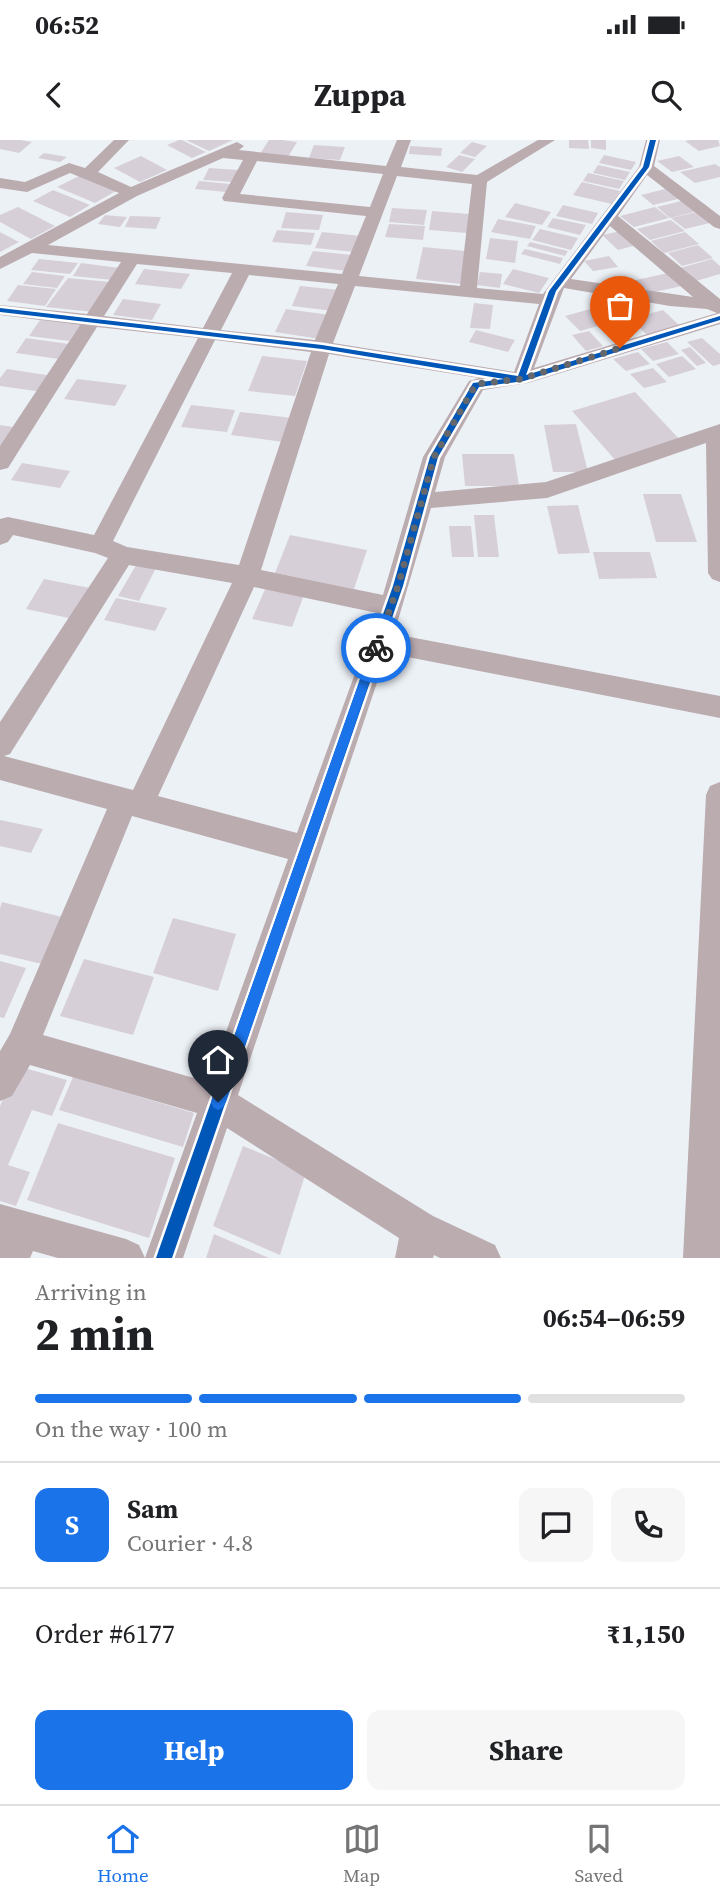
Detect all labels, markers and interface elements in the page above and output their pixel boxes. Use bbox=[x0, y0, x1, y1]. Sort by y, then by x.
text: 06:52 bbox=[35, 7, 99, 43]
text: Zuppa bbox=[314, 73, 406, 117]
icon: back bbox=[35, 76, 73, 114]
icon: search bbox=[647, 76, 685, 114]
pin bbox=[590, 276, 650, 348]
icon: bag bbox=[601, 287, 639, 325]
courier bbox=[341, 613, 411, 683]
icon: bike bbox=[357, 629, 395, 667]
pin bbox=[188, 1030, 248, 1102]
icon: home bbox=[199, 1041, 237, 1079]
text: Arriving in bbox=[35, 1276, 147, 1308]
text: 06:54–06:59 bbox=[543, 1300, 685, 1336]
text: 2 min bbox=[35, 1302, 154, 1365]
text: On the way · 100 m bbox=[35, 1413, 228, 1445]
button: chat bbox=[519, 1488, 593, 1562]
button: phone bbox=[611, 1488, 685, 1562]
text: Sam bbox=[127, 1491, 178, 1527]
text: S bbox=[65, 1507, 79, 1543]
text: Courier · 4.8 bbox=[127, 1527, 253, 1559]
text: Order #6177 bbox=[35, 1616, 175, 1652]
text: ₹1,150 bbox=[607, 1616, 685, 1652]
button: Help bbox=[35, 1710, 353, 1790]
button: Share bbox=[367, 1710, 685, 1790]
tab: Home bbox=[97, 1820, 149, 1888]
tab: Map bbox=[343, 1820, 381, 1888]
tab: Saved bbox=[574, 1820, 623, 1888]

